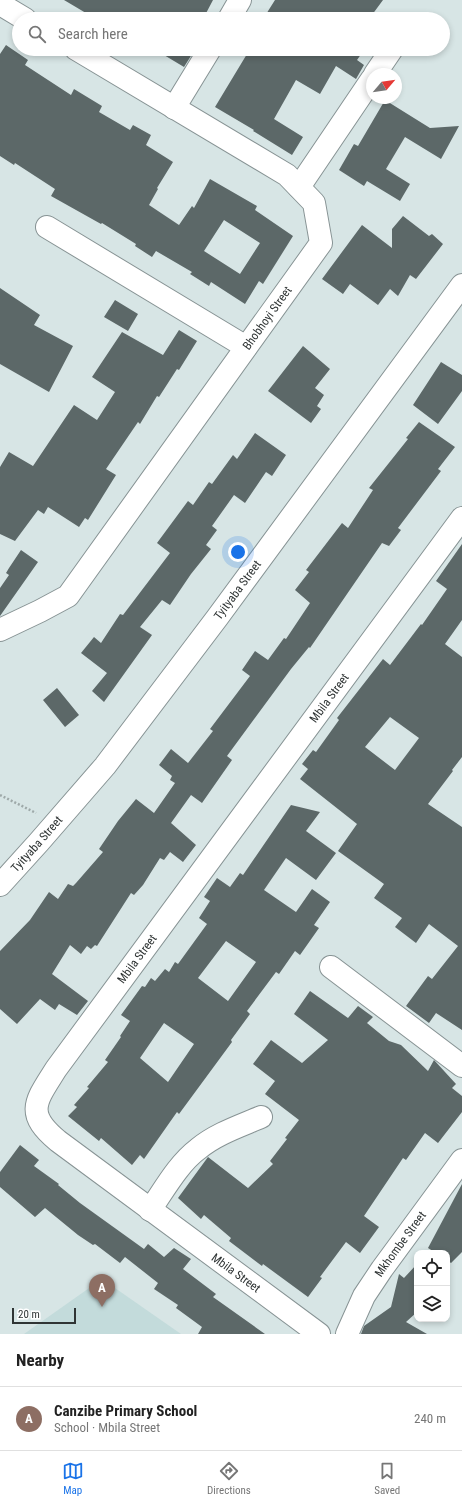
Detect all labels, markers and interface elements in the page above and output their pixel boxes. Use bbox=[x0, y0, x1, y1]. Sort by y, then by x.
search box bbox=[12, 12, 450, 56]
icon: search bbox=[26, 23, 48, 45]
text: Search here bbox=[58, 25, 128, 43]
north arrow bbox=[366, 68, 402, 104]
street label: Bhobhoyi Street bbox=[240, 283, 295, 353]
your location bbox=[228, 542, 248, 562]
street label: Tyityaba Street bbox=[211, 557, 264, 623]
street label: Mbila Street bbox=[307, 671, 352, 725]
street label: Tyityaba Street bbox=[8, 813, 66, 875]
street label: Mbila Street bbox=[114, 931, 160, 986]
street label: Mkhombe Street bbox=[372, 1208, 429, 1280]
map controls bbox=[414, 1250, 450, 1322]
button: locate bbox=[414, 1250, 450, 1286]
street label: Mbila Street bbox=[209, 1251, 264, 1296]
pin: A bbox=[89, 1274, 115, 1307]
button: layers bbox=[414, 1286, 450, 1322]
scale bar bbox=[12, 1306, 76, 1325]
text: 20 m bbox=[18, 1308, 40, 1321]
text: Nearby bbox=[16, 1350, 64, 1370]
text: Canzibe Primary School bbox=[54, 1402, 197, 1420]
text: A bbox=[25, 1411, 33, 1426]
text: 240 m bbox=[414, 1411, 446, 1426]
text: School · Mbila Street bbox=[54, 1420, 160, 1435]
tab: Map bbox=[62, 1460, 84, 1497]
tab: Directions bbox=[207, 1460, 251, 1497]
tab: Saved bbox=[374, 1460, 400, 1497]

